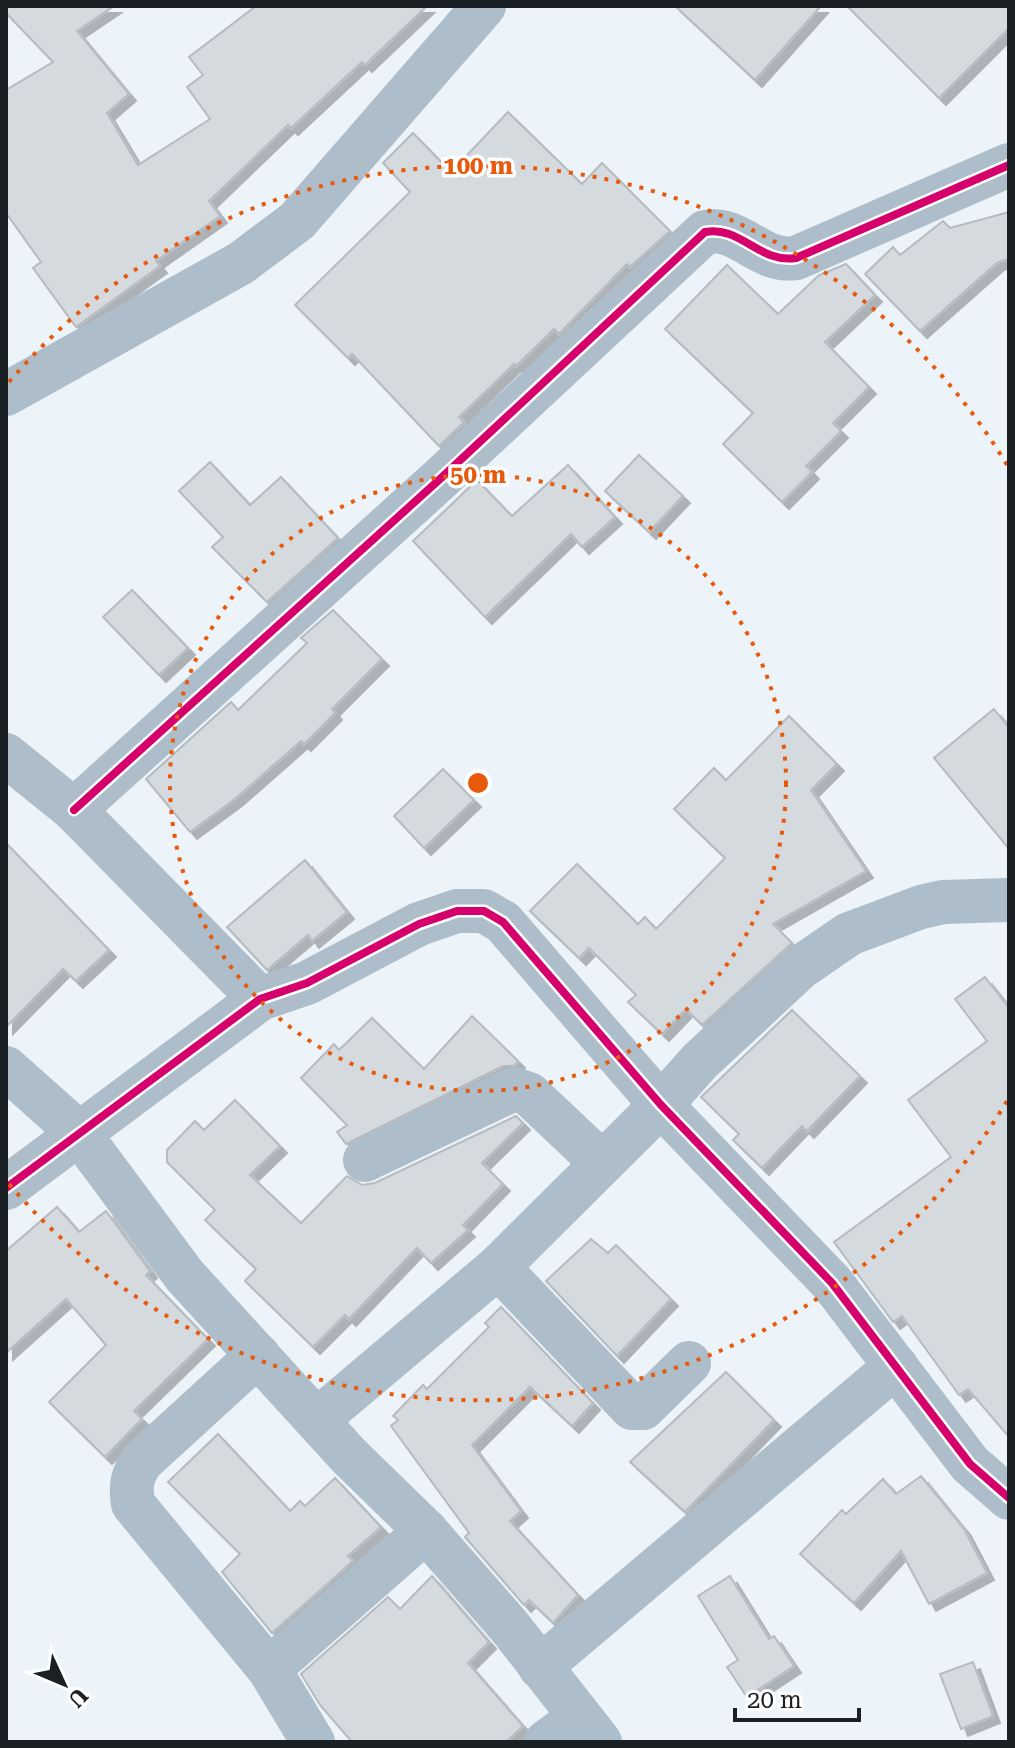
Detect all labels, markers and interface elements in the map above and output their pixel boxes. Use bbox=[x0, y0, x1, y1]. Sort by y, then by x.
text: 100 m bbox=[443, 152, 513, 180]
text: 50 m bbox=[450, 461, 506, 489]
centre of rings bbox=[464, 769, 492, 797]
north arrow bbox=[24, 1644, 104, 1724]
scale bar bbox=[735, 1672, 859, 1722]
text: U bbox=[63, 1683, 93, 1712]
text: 20 m bbox=[747, 1686, 802, 1714]

